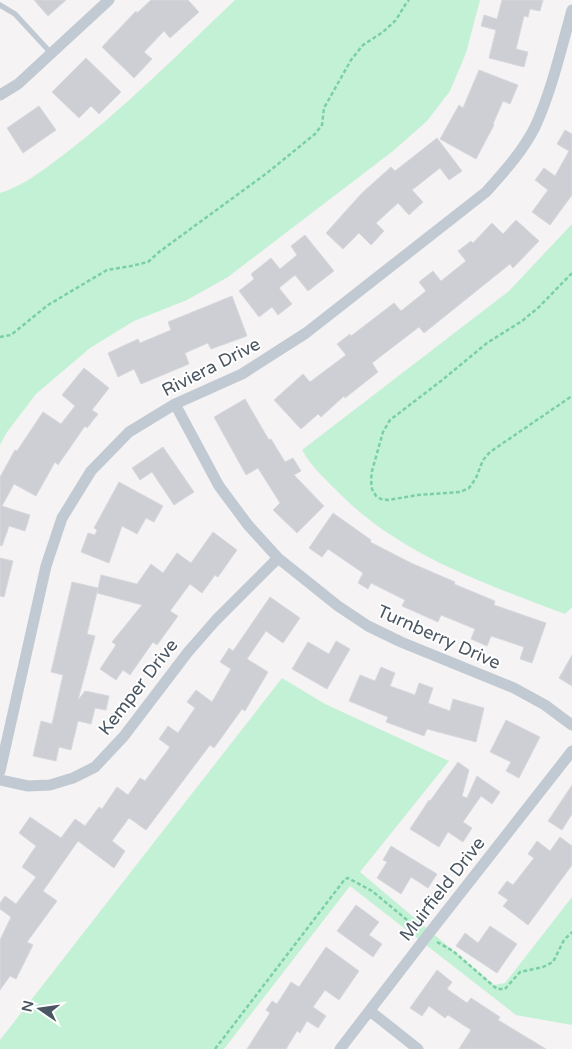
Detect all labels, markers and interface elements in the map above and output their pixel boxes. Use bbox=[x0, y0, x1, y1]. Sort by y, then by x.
street label: Riviera Drive bbox=[158, 333, 264, 401]
street label: Turnberry Drive bbox=[374, 600, 504, 674]
street label: Kemper Drive bbox=[94, 634, 182, 740]
street label: Muirfield Drive bbox=[395, 833, 489, 945]
north arrow bbox=[15, 984, 65, 1034]
text: N bbox=[18, 999, 37, 1014]

